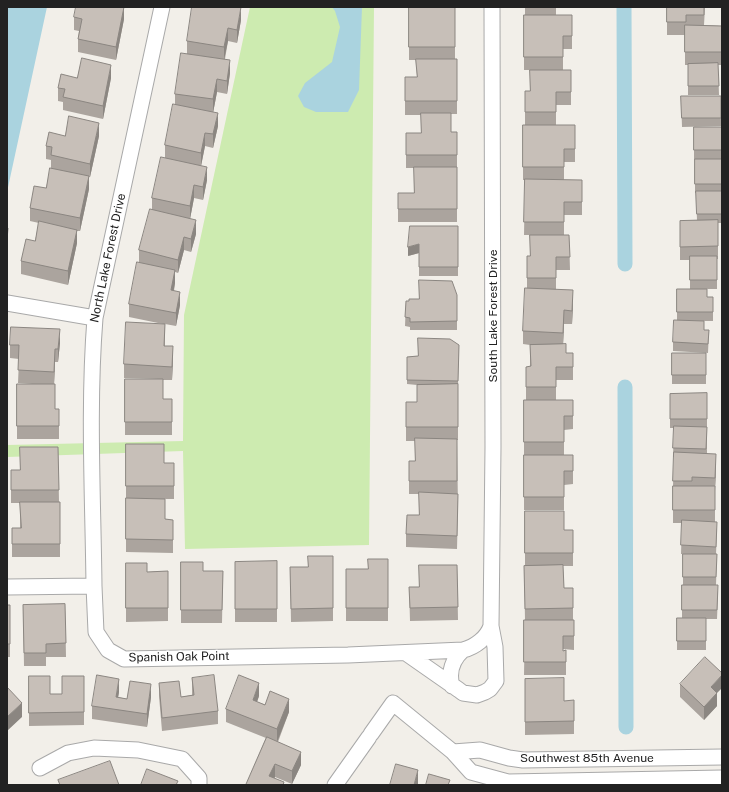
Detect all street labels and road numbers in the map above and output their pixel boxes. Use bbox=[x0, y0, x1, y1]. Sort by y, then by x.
street label: North Lake Forest Drive bbox=[87, 192, 129, 324]
street label: South Lake Forest Drive bbox=[486, 249, 500, 383]
street label: Spanish Oak Point bbox=[128, 649, 230, 665]
street label: Southwest 85th Avenue bbox=[520, 751, 654, 765]

